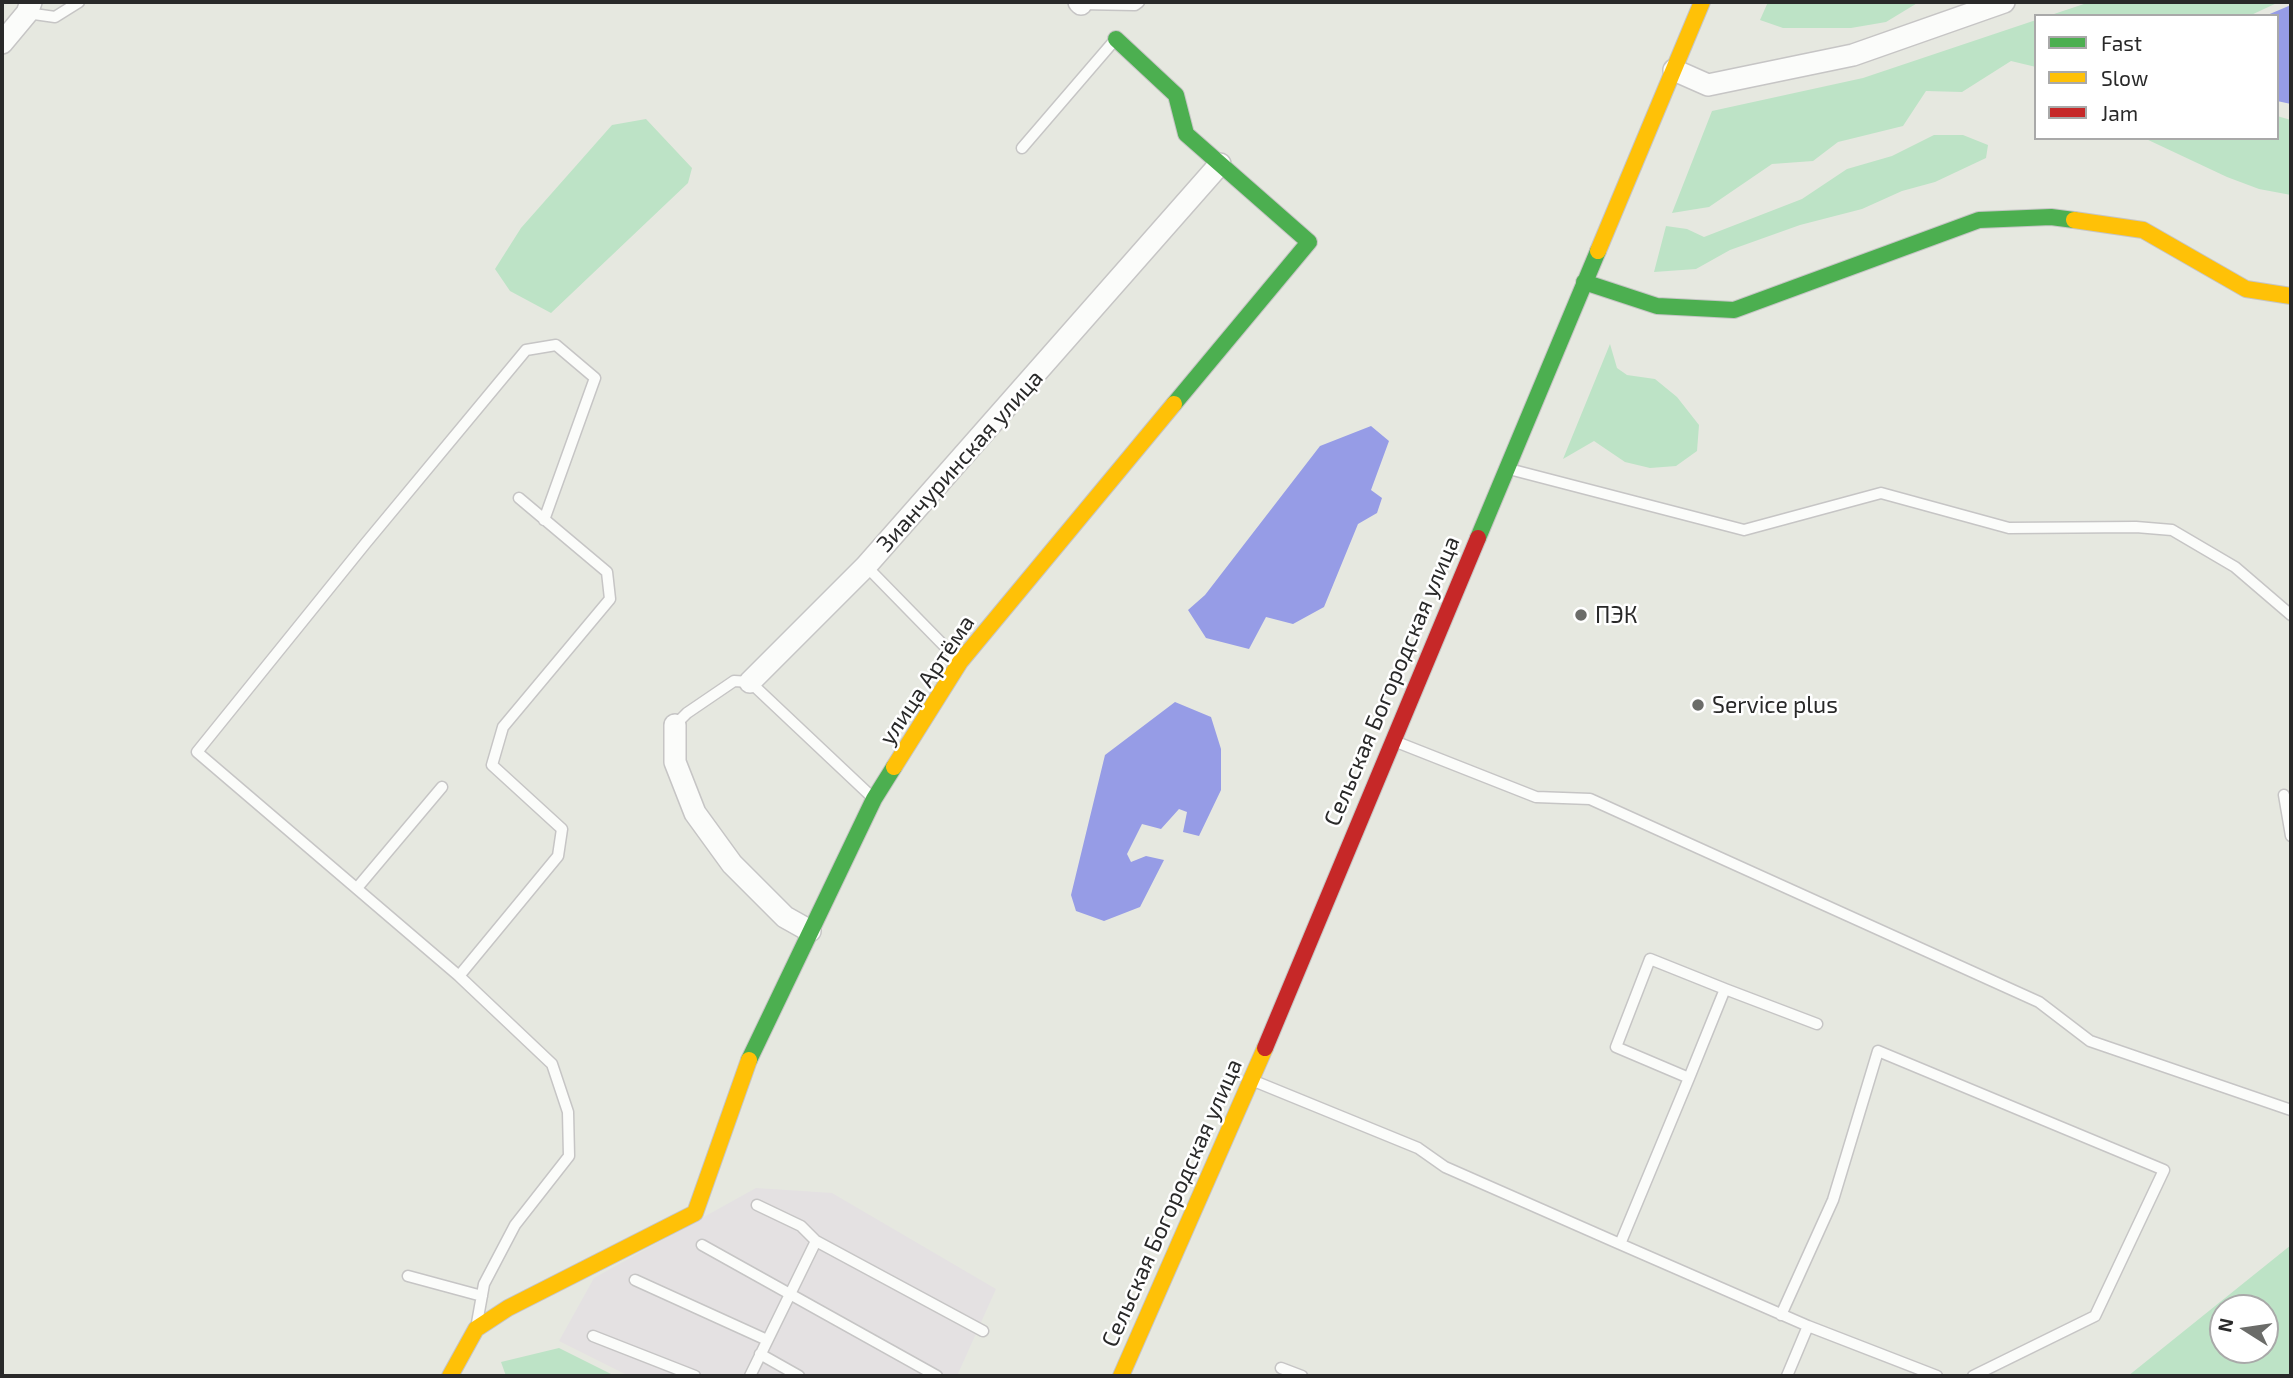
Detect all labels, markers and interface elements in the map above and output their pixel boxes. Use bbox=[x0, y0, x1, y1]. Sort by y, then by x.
legend bbox=[2034, 14, 2279, 140]
text: Fast bbox=[2101, 30, 2142, 55]
text: Slow bbox=[2101, 65, 2148, 90]
text: Jam bbox=[2101, 100, 2138, 125]
street label: Зианчуринская улица bbox=[871, 364, 1049, 558]
street label: Сельская Богородская улица bbox=[1318, 532, 1466, 830]
place label: ПЭК bbox=[1595, 601, 1637, 629]
marker: ПЭК bbox=[1573, 607, 1589, 623]
street label: улица Артёма bbox=[873, 610, 981, 750]
place label: Service plus bbox=[1712, 691, 1838, 719]
marker: Service plus bbox=[1690, 697, 1706, 713]
street label: Сельская Богородская улица bbox=[1096, 1055, 1248, 1351]
north arrow bbox=[2209, 1294, 2279, 1364]
text: N bbox=[2212, 1316, 2238, 1334]

